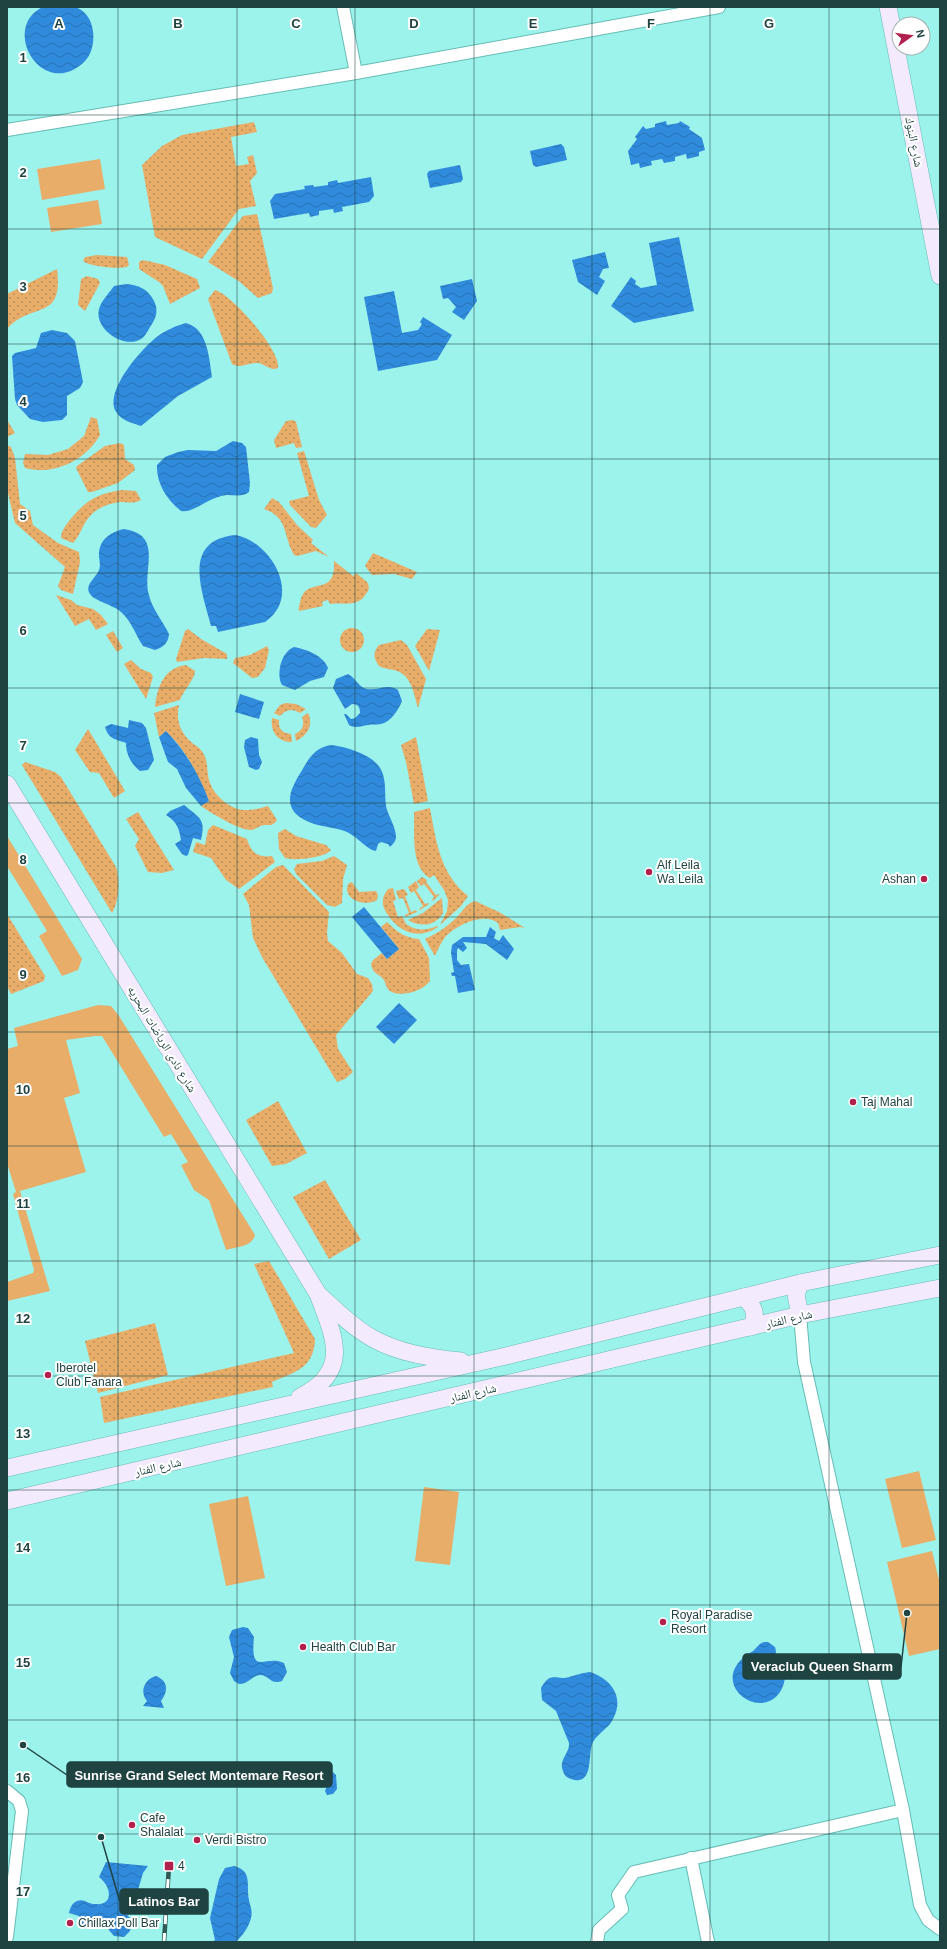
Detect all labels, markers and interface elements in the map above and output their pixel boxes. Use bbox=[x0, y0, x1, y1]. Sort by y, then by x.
text: A bbox=[54, 16, 64, 31]
text: B bbox=[173, 16, 183, 31]
text: C bbox=[291, 16, 301, 31]
text: D bbox=[409, 16, 419, 31]
text: E bbox=[529, 16, 538, 31]
text: F bbox=[647, 16, 655, 31]
text: G bbox=[764, 16, 774, 31]
north arrow bbox=[891, 16, 931, 56]
text: N bbox=[914, 28, 927, 39]
text: 1 bbox=[19, 50, 27, 65]
street label: شارع البنوك bbox=[901, 116, 926, 169]
text: 2 bbox=[19, 165, 27, 180]
text: 3 bbox=[19, 279, 27, 294]
text: 4 bbox=[19, 394, 27, 409]
text: 5 bbox=[19, 508, 27, 523]
text: 6 bbox=[19, 623, 27, 638]
text: 7 bbox=[19, 738, 27, 753]
text: 8 bbox=[19, 852, 27, 867]
place label: Alf Leila Wa Leila bbox=[657, 858, 704, 886]
marker: Alf Leila Wa Leila bbox=[644, 867, 654, 877]
place label: Ashan bbox=[882, 872, 916, 886]
marker: Ashan bbox=[919, 874, 929, 884]
text: 9 bbox=[19, 967, 27, 982]
street label: شارع نادى الرياضات البحريه bbox=[124, 983, 199, 1095]
text: 10 bbox=[16, 1082, 30, 1097]
place label: Taj Mahal bbox=[861, 1095, 912, 1109]
marker: Taj Mahal bbox=[848, 1097, 858, 1107]
text: 11 bbox=[16, 1196, 30, 1211]
street label: شارع الفنار bbox=[763, 1307, 814, 1332]
text: 12 bbox=[16, 1311, 30, 1326]
place label: Iberotel Club Fanara bbox=[56, 1361, 122, 1389]
marker: Iberotel Club Fanara bbox=[43, 1370, 53, 1380]
street label: شارع الفنار bbox=[447, 1381, 498, 1406]
text: 13 bbox=[16, 1426, 30, 1441]
street label: شارع الفنار bbox=[132, 1455, 183, 1480]
text: 14 bbox=[16, 1540, 31, 1555]
place label: Royal Paradise Resort bbox=[671, 1608, 753, 1636]
marker: Royal Paradise Resort bbox=[658, 1617, 668, 1627]
place label: Health Club Bar bbox=[311, 1640, 396, 1654]
marker: Health Club Bar bbox=[298, 1642, 308, 1652]
callout: Veraclub Queen Sharm bbox=[743, 1654, 901, 1679]
text: 15 bbox=[16, 1655, 30, 1670]
text: Veraclub Queen Sharm bbox=[751, 1659, 893, 1674]
callout: Sunrise Grand Select Montemare Resort bbox=[67, 1762, 332, 1787]
text: Sunrise Grand Select Montemare Resort bbox=[74, 1768, 324, 1783]
text: 16 bbox=[16, 1770, 30, 1785]
place label: Cafe Shalalat bbox=[140, 1811, 184, 1839]
marker: Cafe Shalalat bbox=[127, 1820, 137, 1830]
place label: Verdi Bistro bbox=[205, 1833, 267, 1847]
marker: Verdi Bistro bbox=[192, 1835, 202, 1845]
place label: 4 bbox=[178, 1859, 185, 1873]
marker: 4 bbox=[163, 1860, 175, 1872]
text: 17 bbox=[16, 1884, 30, 1899]
callout: Latinos Bar bbox=[120, 1889, 208, 1914]
text: Latinos Bar bbox=[128, 1894, 200, 1909]
place label: Chillax Poll Bar bbox=[78, 1916, 159, 1930]
marker: Chillax Poll Bar bbox=[65, 1918, 75, 1928]

